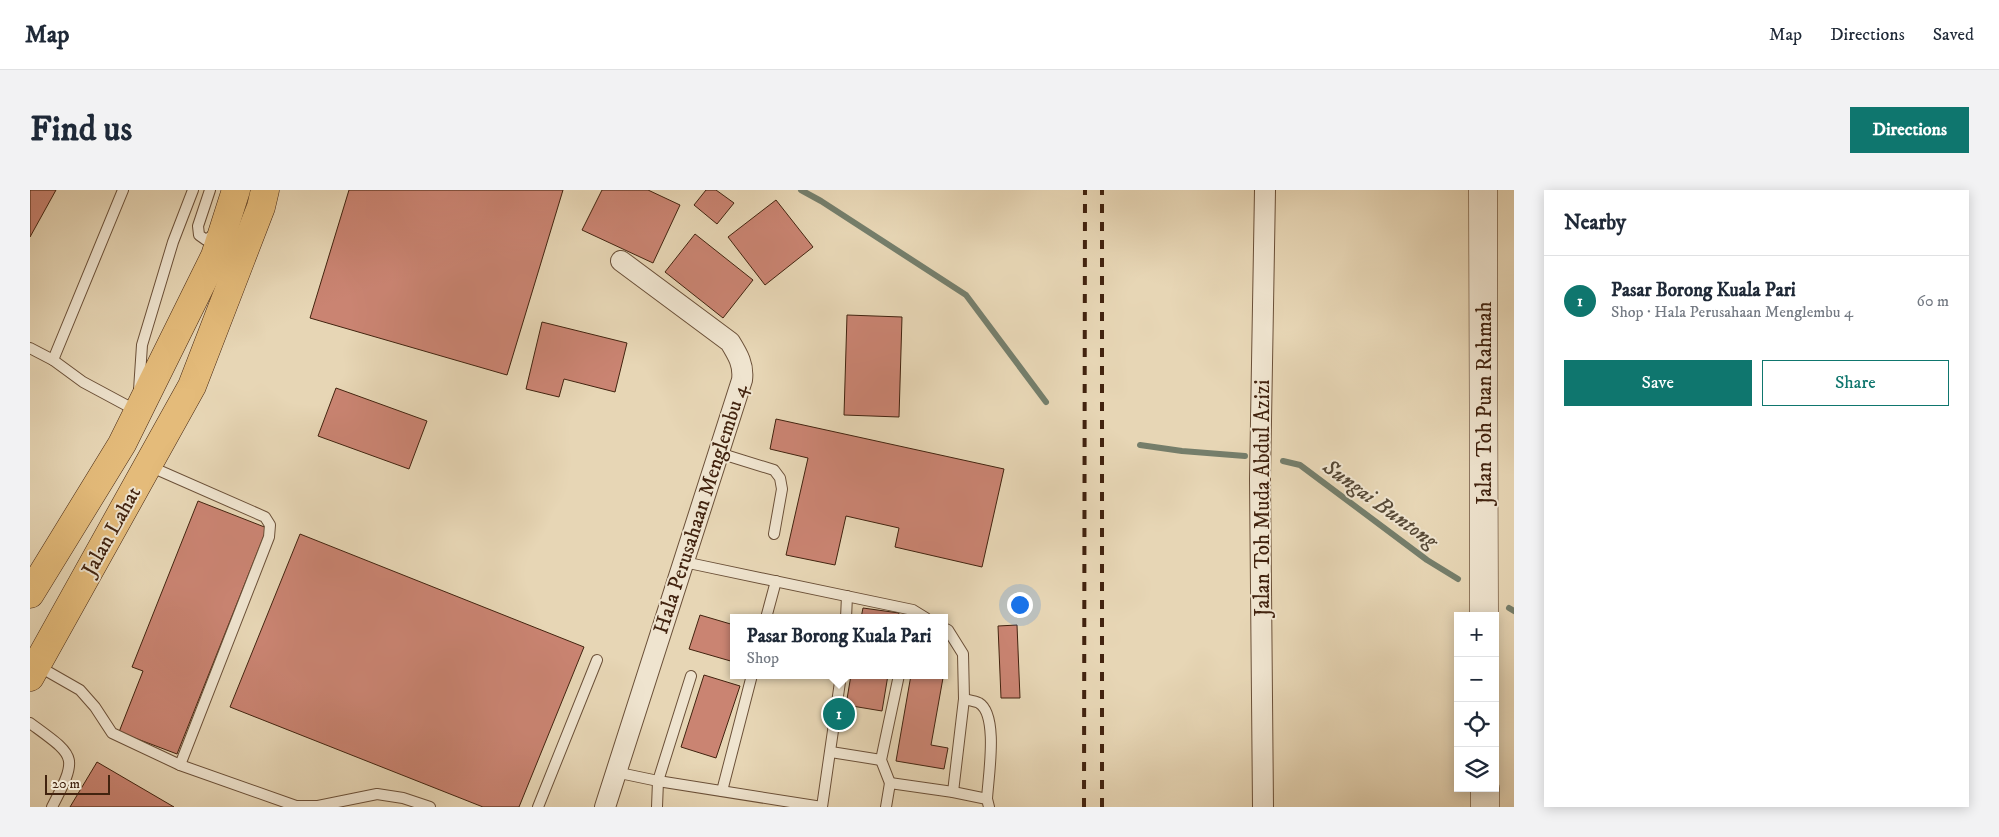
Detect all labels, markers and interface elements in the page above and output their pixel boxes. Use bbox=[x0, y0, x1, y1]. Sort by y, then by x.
text: Map bbox=[25, 20, 69, 50]
text: Map bbox=[1769, 24, 1802, 46]
text: Directions bbox=[1830, 24, 1905, 46]
text: Saved bbox=[1933, 24, 1974, 46]
button: Directions bbox=[1850, 107, 1969, 153]
text: Find us bbox=[30, 108, 132, 152]
text: Nearby bbox=[1564, 210, 1626, 236]
text: Pasar Borong Kuala Pari bbox=[1611, 279, 1796, 302]
text: 1 bbox=[1577, 291, 1583, 311]
text: 60 m bbox=[1917, 291, 1949, 311]
street label: Jalan Toh Puan Rahmah bbox=[1472, 301, 1498, 507]
text: Shop · Hala Perusahaan Menglembu 4 bbox=[1611, 302, 1853, 322]
button: Save bbox=[1564, 360, 1752, 406]
button: Share bbox=[1762, 360, 1949, 406]
street label: Hala Perusahaan Menglembu 4 bbox=[648, 380, 754, 637]
street label: Jalan Toh Muda Abdul Azizi bbox=[1250, 380, 1276, 618]
water label: Sungai Buntong bbox=[1317, 453, 1444, 556]
street label: Jalan Lahat bbox=[76, 482, 147, 583]
your location bbox=[1007, 592, 1033, 618]
map controls bbox=[1454, 612, 1499, 792]
button: + bbox=[1454, 612, 1499, 657]
popup bbox=[730, 614, 948, 679]
text: Pasar Borong Kuala Pari bbox=[747, 625, 931, 648]
text: Shop bbox=[747, 648, 779, 668]
button: − bbox=[1454, 657, 1499, 702]
pin: 1 bbox=[823, 695, 855, 733]
button: locate bbox=[1454, 702, 1499, 747]
button: layers bbox=[1454, 747, 1499, 792]
scale bar bbox=[45, 772, 110, 795]
text: 20 m bbox=[52, 775, 80, 793]

